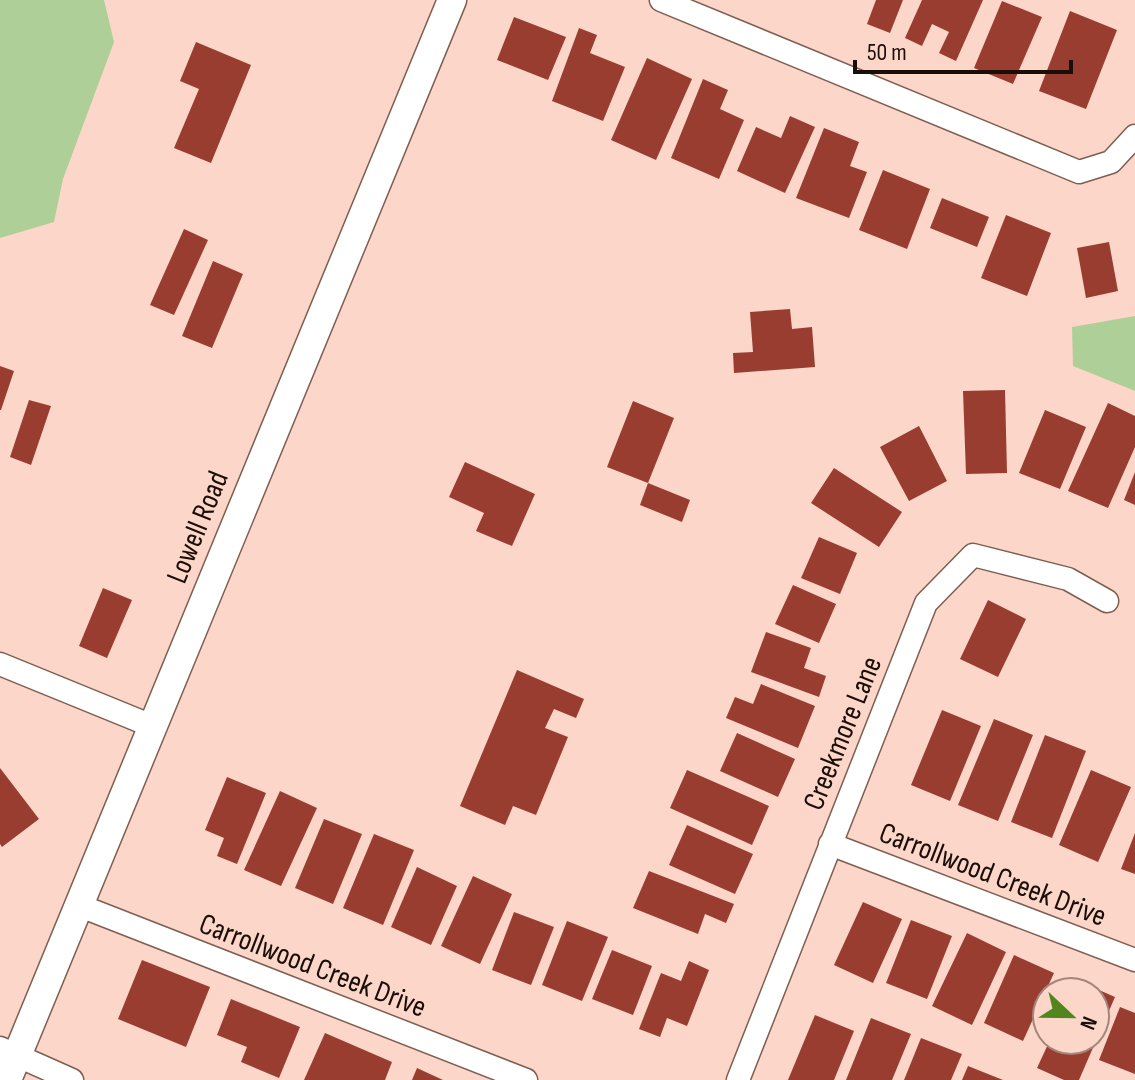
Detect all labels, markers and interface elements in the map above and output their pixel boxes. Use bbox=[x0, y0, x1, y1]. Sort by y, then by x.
scale bar bbox=[855, 24, 1071, 74]
text: 50 m bbox=[867, 38, 907, 67]
street label: Lowell Road bbox=[159, 466, 237, 589]
street label: Creekmore Lane bbox=[796, 651, 890, 815]
street label: Carrollwood Creek Drive bbox=[874, 815, 1111, 935]
street label: Carrollwood Creek Drive bbox=[194, 906, 431, 1026]
north arrow bbox=[1031, 976, 1111, 1056]
text: N bbox=[1073, 1012, 1103, 1033]

